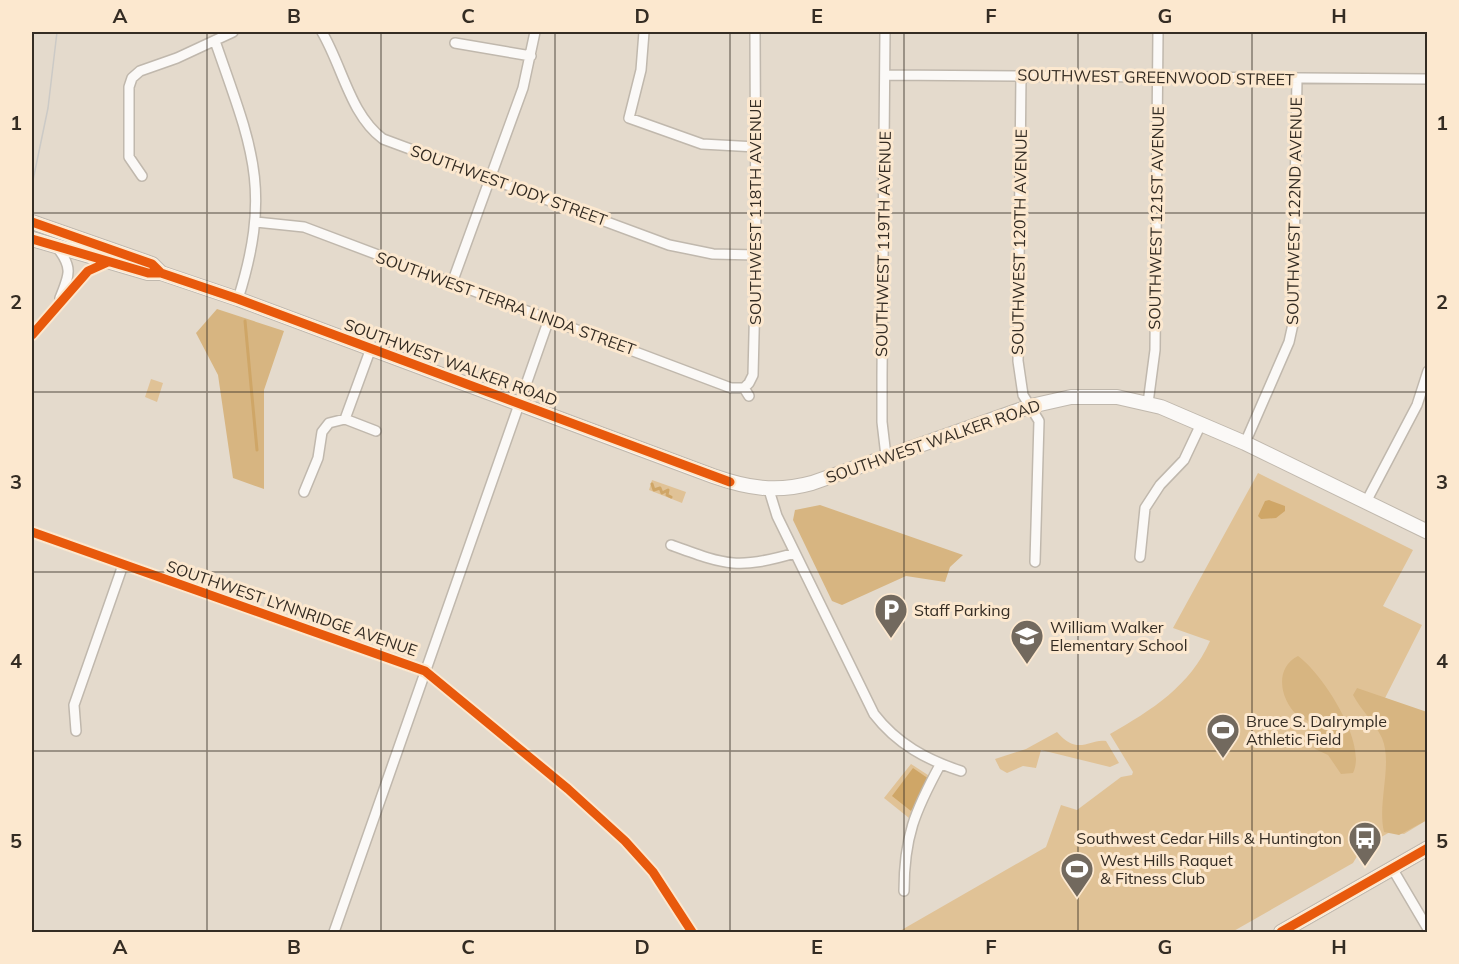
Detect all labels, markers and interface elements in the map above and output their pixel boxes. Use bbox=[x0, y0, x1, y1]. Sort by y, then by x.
text: A bbox=[113, 3, 128, 28]
text: B bbox=[287, 3, 301, 28]
text: C bbox=[461, 3, 475, 28]
text: D bbox=[634, 3, 650, 28]
text: E bbox=[811, 3, 823, 28]
text: F bbox=[985, 3, 997, 28]
text: G bbox=[1158, 3, 1172, 28]
text: H bbox=[1331, 3, 1347, 28]
street label: SOUTHWEST GREENWOOD STREET bbox=[1017, 65, 1295, 89]
street label: SOUTHWEST 122ND AVENUE bbox=[1282, 97, 1306, 325]
street label: SOUTHWEST 118TH AVENUE bbox=[745, 99, 765, 325]
street label: SOUTHWEST 121ST AVENUE bbox=[1144, 106, 1168, 330]
text: 1 bbox=[10, 110, 22, 135]
text: 1 bbox=[1436, 110, 1448, 135]
street label: SOUTHWEST 120TH AVENUE bbox=[1007, 129, 1031, 355]
street label: SOUTHWEST 119TH AVENUE bbox=[871, 131, 895, 357]
street label: SOUTHWEST JODY STREET bbox=[408, 140, 610, 230]
street label: SOUTHWEST TERRA LINDA STREET bbox=[373, 247, 639, 359]
text: 2 bbox=[10, 289, 22, 314]
text: 2 bbox=[1436, 289, 1448, 314]
street label: SOUTHWEST WALKER ROAD bbox=[342, 314, 560, 410]
street label: SOUTHWEST WALKER ROAD bbox=[823, 395, 1043, 487]
text: 3 bbox=[10, 469, 22, 494]
text: 3 bbox=[1436, 469, 1448, 494]
street label: SOUTHWEST LYNNRIDGE AVENUE bbox=[164, 556, 420, 660]
parking icon: Staff Parking bbox=[873, 592, 909, 639]
place label: Staff Parking bbox=[914, 600, 1010, 620]
place label: William Walker Elementary School bbox=[1050, 617, 1188, 655]
school or university icon: William Walker Elementary School bbox=[1009, 618, 1045, 665]
text: 4 bbox=[10, 648, 22, 673]
text: 4 bbox=[1436, 648, 1448, 673]
place label: Bruce S. DaIrymple Athletic Field bbox=[1246, 711, 1387, 749]
sports icon: Bruce S. DaIrymple Athletic Field bbox=[1205, 712, 1241, 759]
bus stop icon: Southwest Cedar Hills & Huntington bbox=[1347, 820, 1383, 867]
text: 5 bbox=[10, 828, 22, 853]
place label: Southwest Cedar Hills & Huntington bbox=[1076, 828, 1342, 848]
text: 5 bbox=[1436, 828, 1448, 853]
place label: West Hills Raquet & Fitness Club bbox=[1100, 850, 1233, 888]
sports icon: West Hills Raquet & Fitness Club bbox=[1059, 851, 1095, 898]
text: A bbox=[113, 934, 128, 959]
text: B bbox=[287, 934, 301, 959]
text: C bbox=[461, 934, 475, 959]
text: D bbox=[634, 934, 650, 959]
text: E bbox=[811, 934, 823, 959]
text: F bbox=[985, 934, 997, 959]
text: G bbox=[1158, 934, 1172, 959]
text: H bbox=[1331, 934, 1347, 959]

